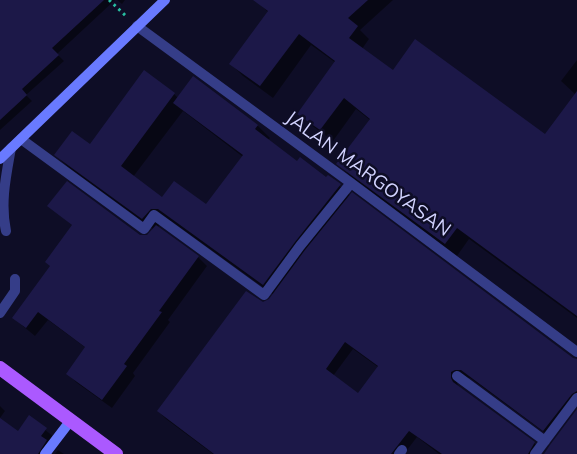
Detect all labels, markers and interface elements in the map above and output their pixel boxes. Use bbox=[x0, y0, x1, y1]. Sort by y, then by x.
street label: JALAN MARGOYASAN bbox=[281, 106, 455, 242]

